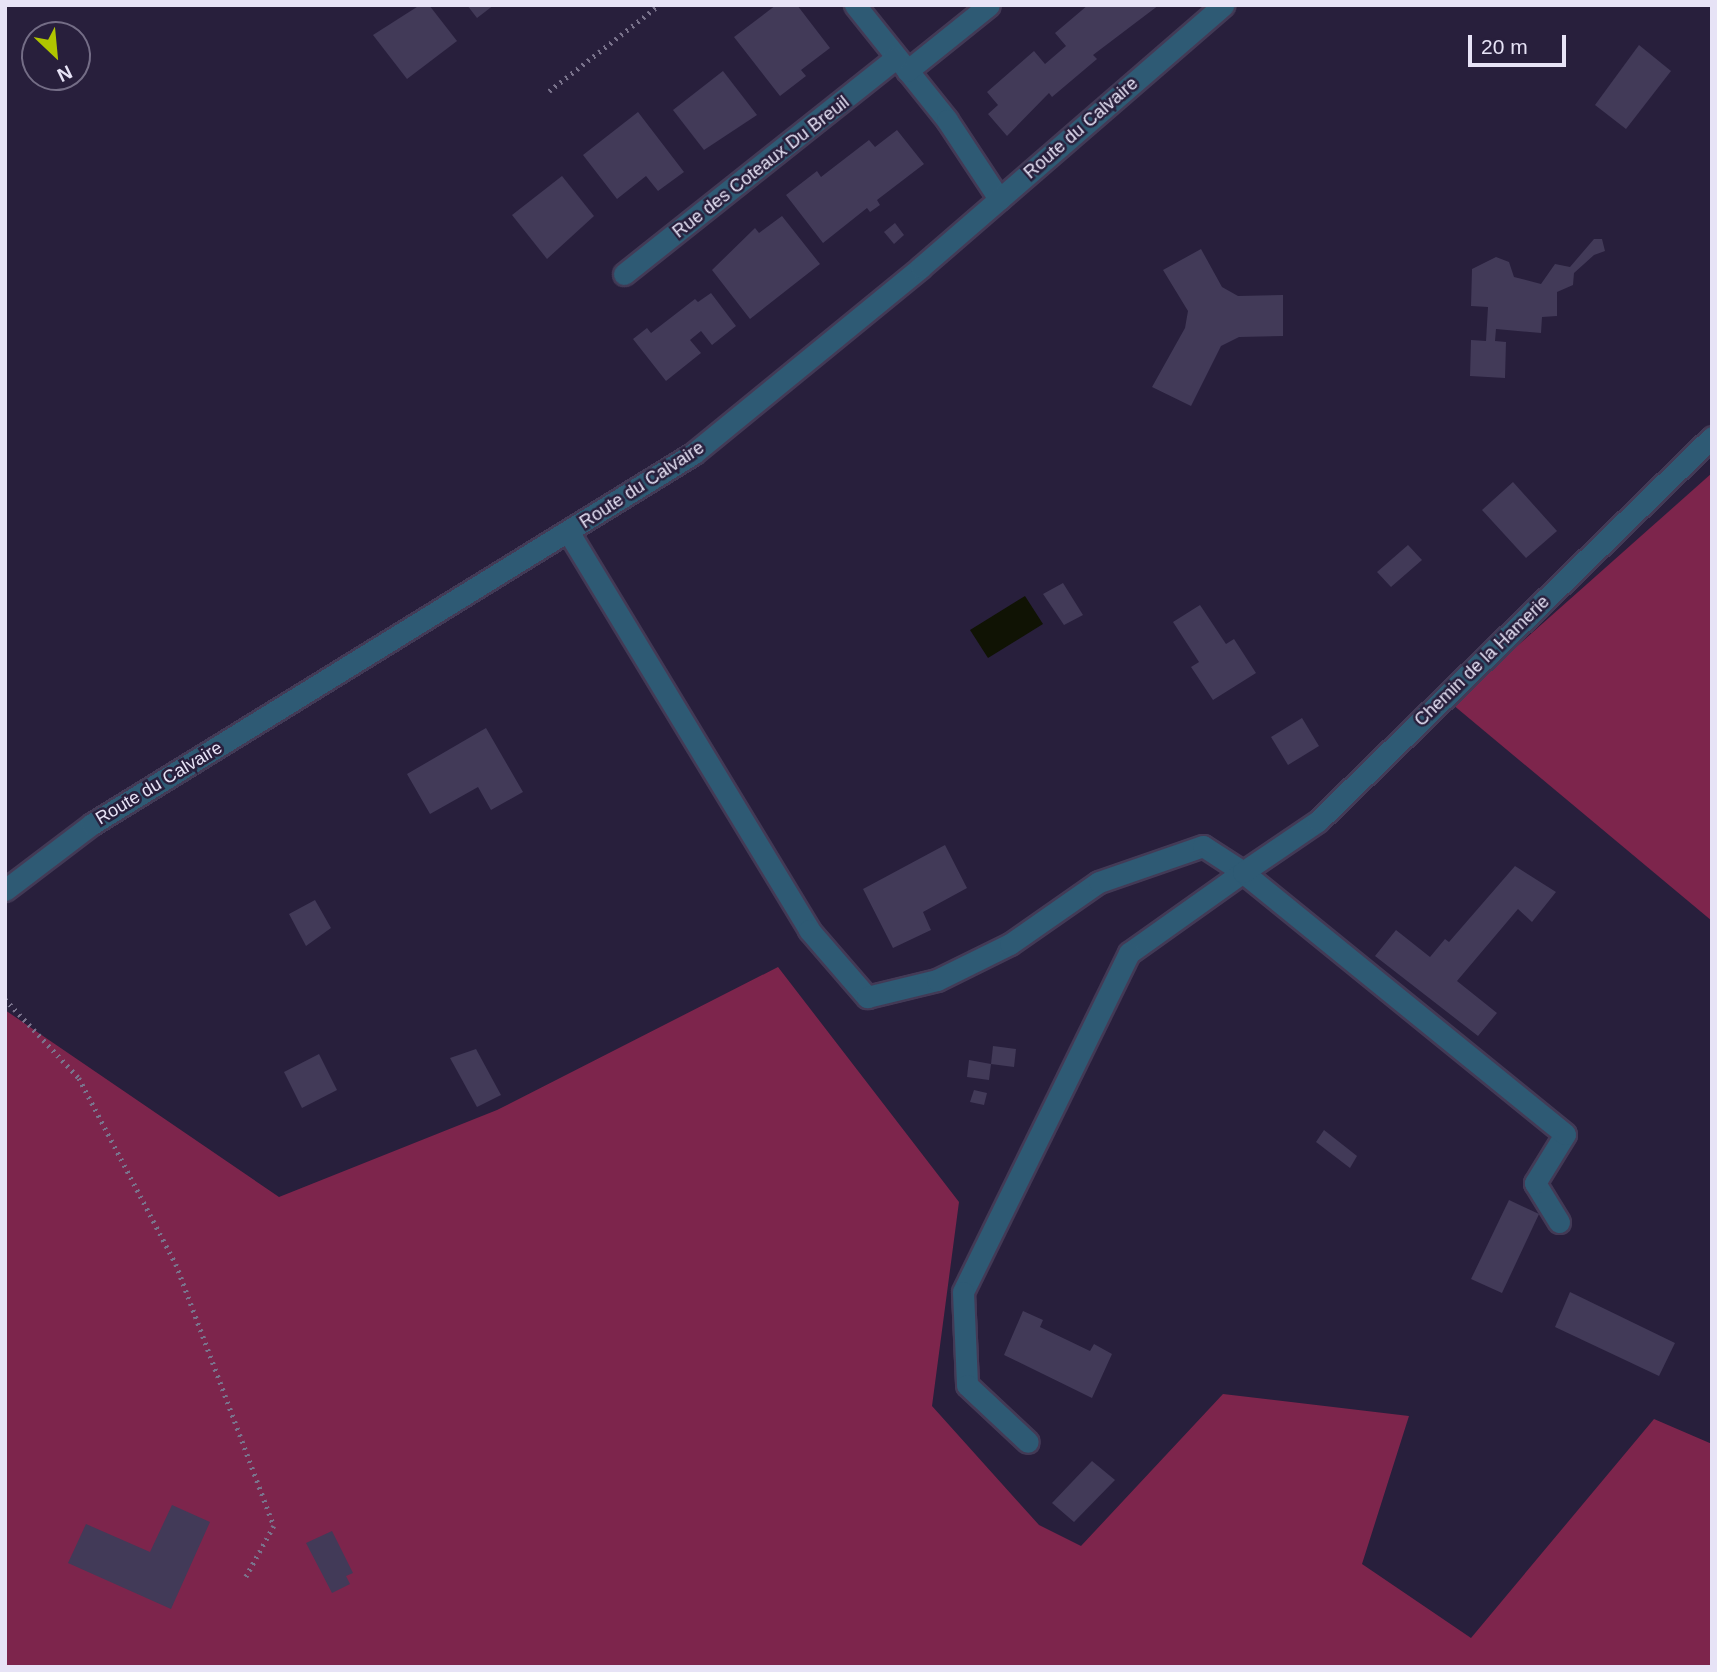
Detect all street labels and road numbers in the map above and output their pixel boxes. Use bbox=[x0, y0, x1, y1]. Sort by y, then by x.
street label: Route du Calvaire bbox=[1020, 73, 1142, 183]
street label: Rue des Coteaux Du Breuil bbox=[668, 91, 854, 243]
street label: Route du Calvaire bbox=[576, 437, 708, 533]
street label: Chemin de la Hamerie bbox=[1410, 591, 1554, 731]
street label: Route du Calvaire bbox=[92, 737, 226, 829]

